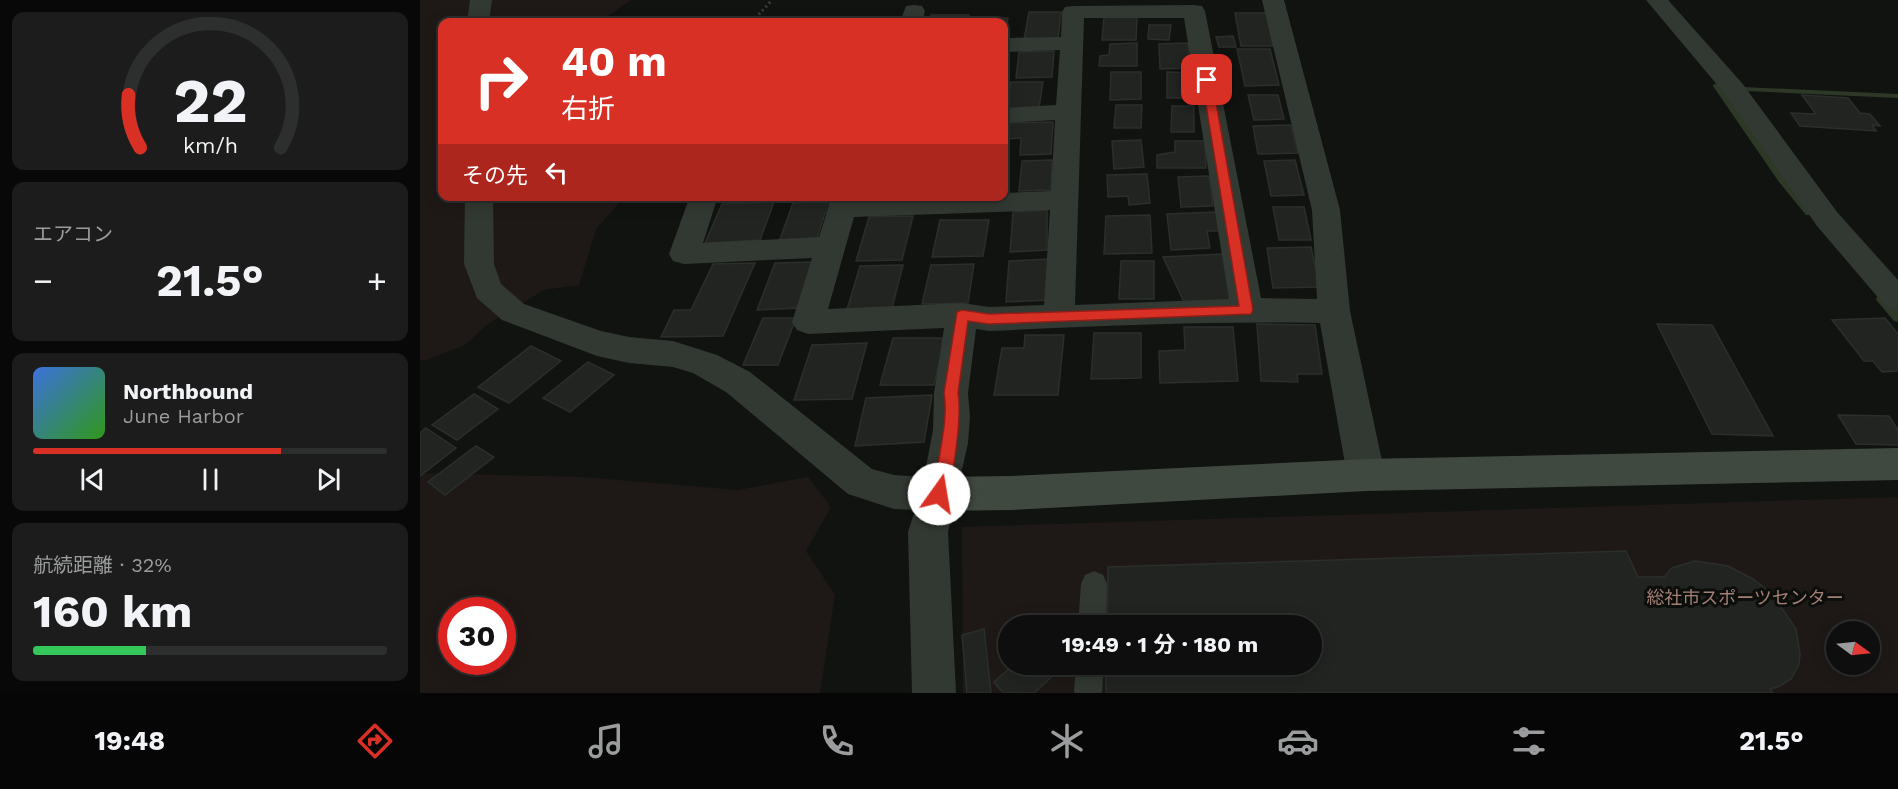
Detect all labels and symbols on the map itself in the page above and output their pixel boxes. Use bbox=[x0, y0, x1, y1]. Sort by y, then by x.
pin bbox=[1181, 54, 1232, 105]
position arrow bbox=[907, 462, 971, 526]
park label: 総社市スポーツセンター bbox=[1646, 587, 1844, 608]
speed limit sign: 30 bbox=[438, 597, 516, 675]
north arrow bbox=[1826, 621, 1880, 675]

